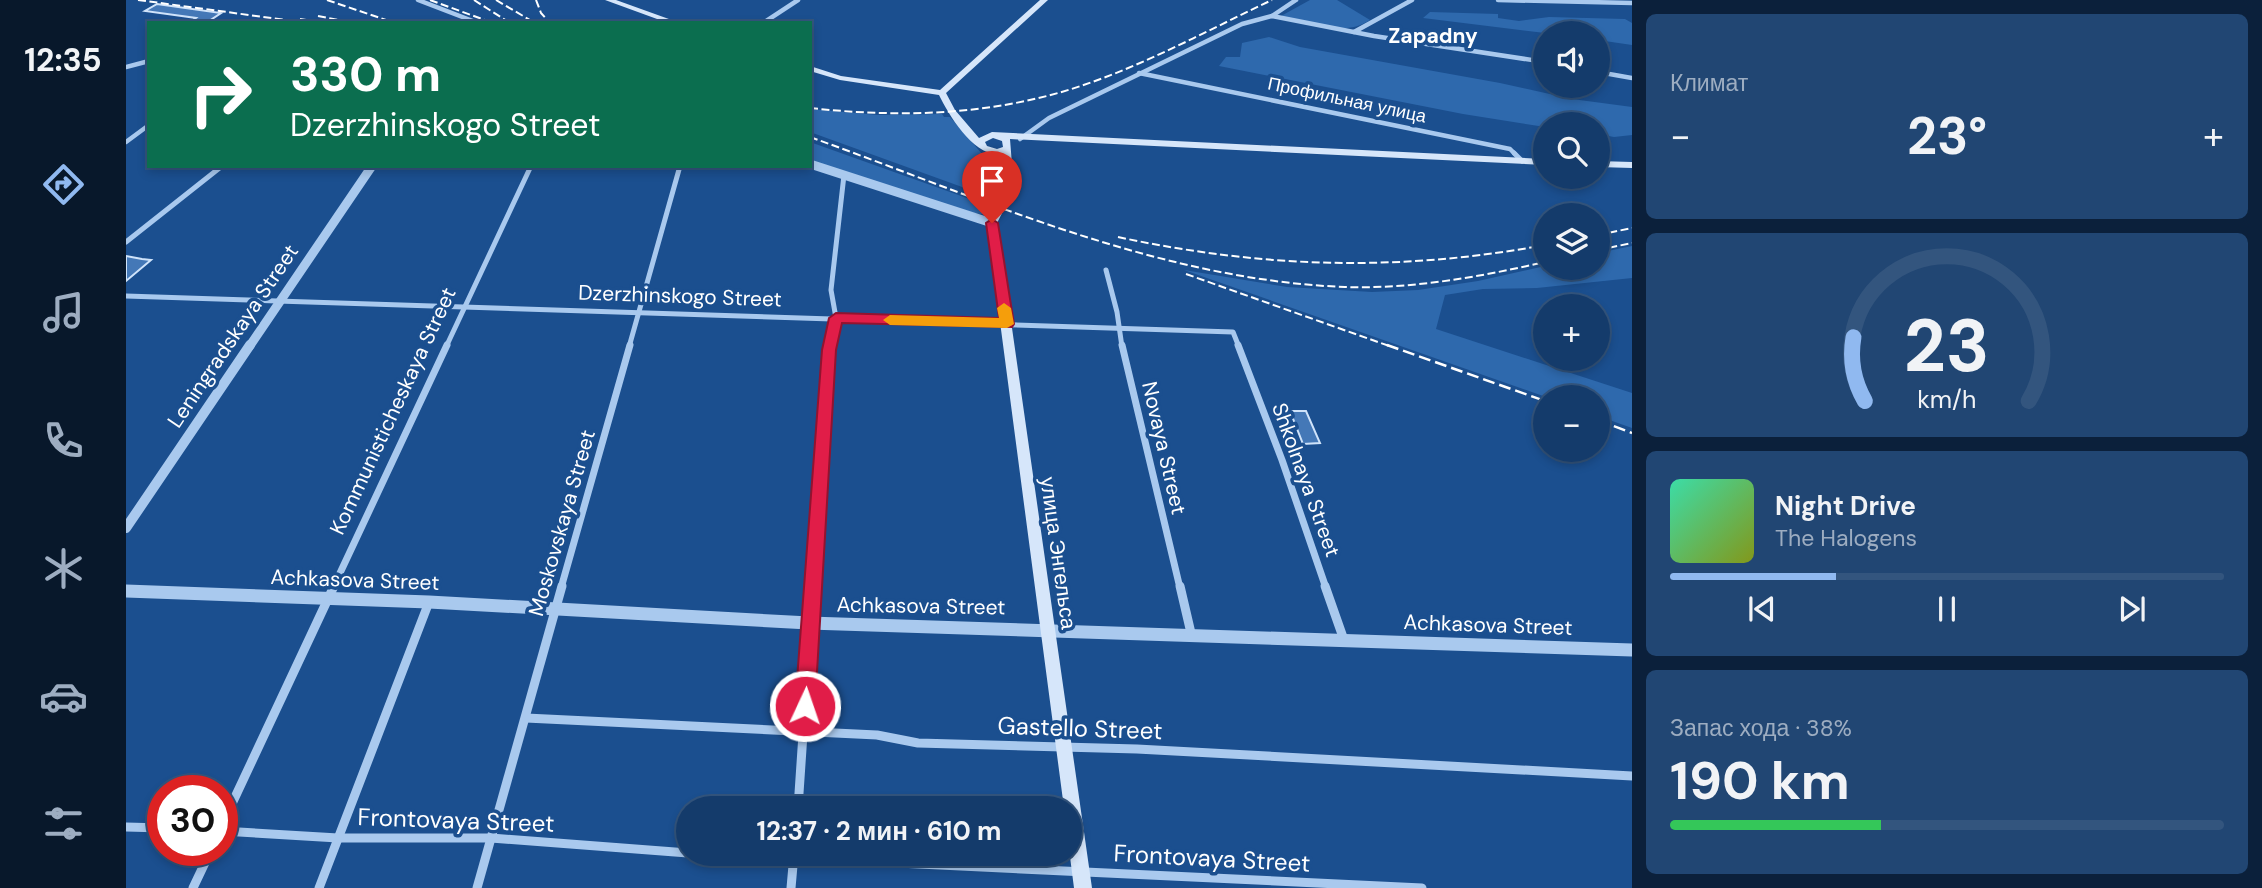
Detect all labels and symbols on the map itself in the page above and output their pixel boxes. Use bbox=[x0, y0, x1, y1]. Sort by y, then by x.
district label: Zapadny bbox=[1388, 22, 1478, 50]
street label: Профильная улица bbox=[1265, 71, 1430, 129]
pin bbox=[962, 151, 1022, 223]
street label: Leningradskaya Street bbox=[161, 239, 305, 433]
street label: Dzerzhinskogo Street bbox=[578, 278, 782, 314]
street label: Kommunisticheskaya Street bbox=[323, 283, 463, 539]
street label: Novaya Street bbox=[1135, 379, 1193, 517]
street label: Shkolnaya Street bbox=[1265, 399, 1347, 561]
street label: Moskovskaya Street bbox=[522, 427, 602, 619]
street label: улица Энгельса bbox=[1033, 475, 1083, 631]
street label: Achkasova Street bbox=[270, 563, 440, 597]
street label: Achkasova Street bbox=[836, 591, 1006, 621]
street label: Achkasova Street bbox=[1403, 608, 1573, 642]
position arrow bbox=[768, 669, 842, 743]
street label: Gastello Street bbox=[997, 710, 1163, 746]
speed limit sign: 30 bbox=[147, 775, 238, 866]
street label: Frontovaya Street bbox=[357, 801, 555, 839]
street label: Frontovaya Street bbox=[1113, 837, 1311, 879]

